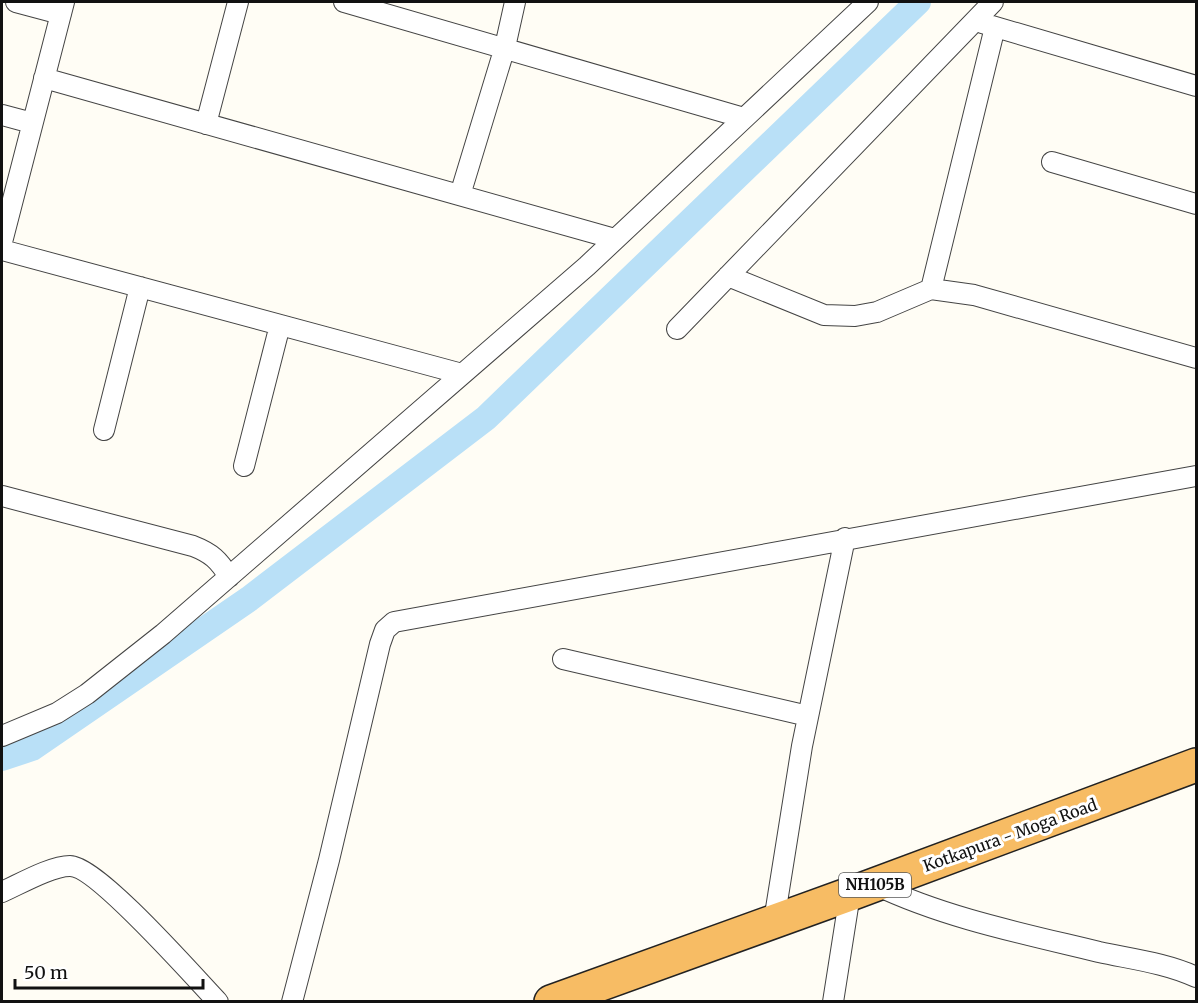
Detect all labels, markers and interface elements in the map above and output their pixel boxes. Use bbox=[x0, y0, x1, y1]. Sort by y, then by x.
street label: Kotkapura - Moga Road bbox=[920, 794, 1100, 876]
road number: NH105B bbox=[839, 873, 911, 897]
scale bar bbox=[15, 952, 202, 990]
text: 50 m bbox=[24, 961, 68, 984]

